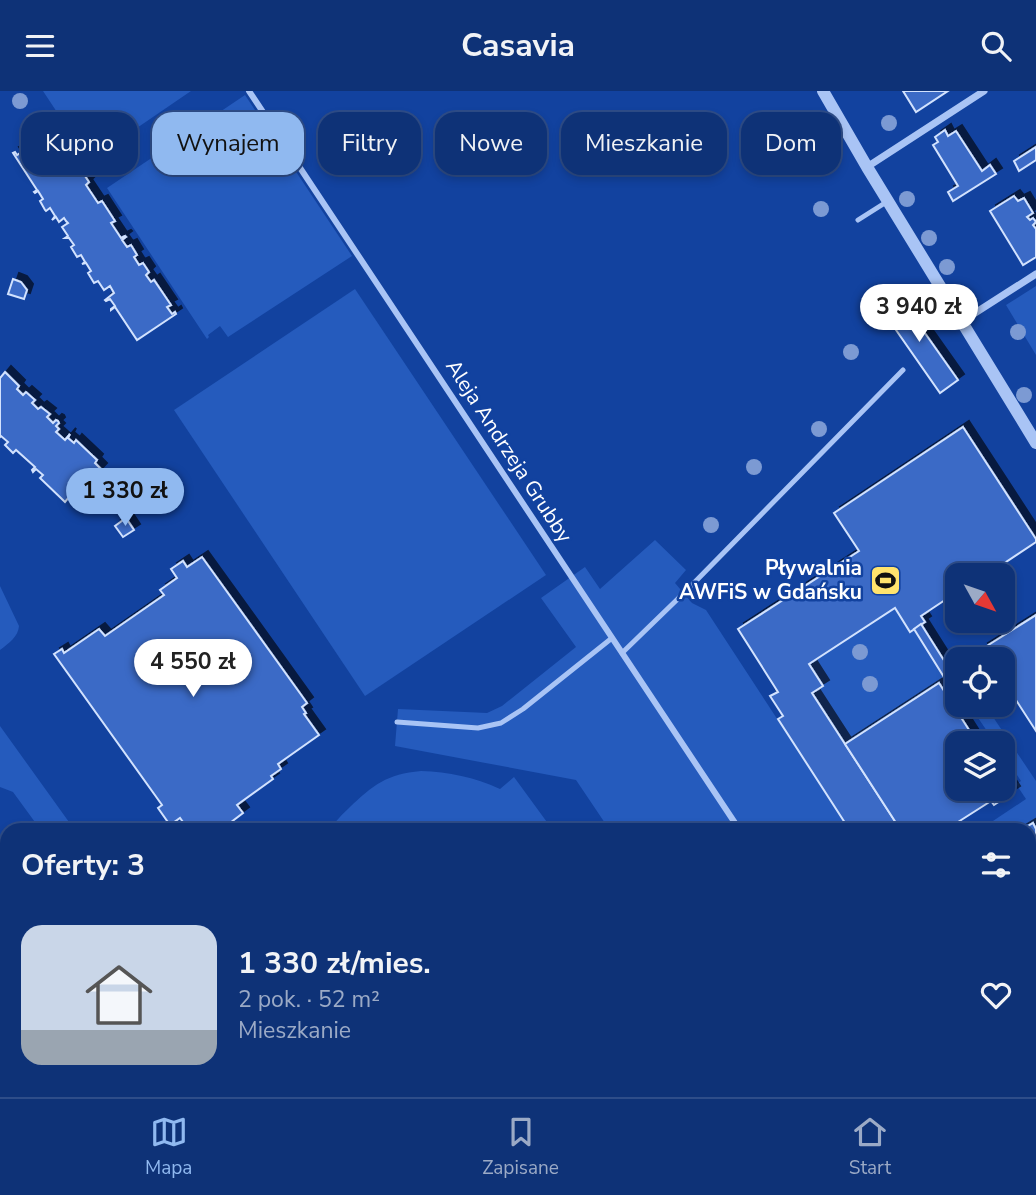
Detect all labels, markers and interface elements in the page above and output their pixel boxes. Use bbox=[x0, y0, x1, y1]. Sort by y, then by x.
text: Casavia bbox=[461, 24, 575, 67]
icon: menu bbox=[21, 27, 59, 65]
icon: search bbox=[977, 27, 1015, 65]
chip: Kupno bbox=[21, 112, 138, 175]
chip: Wynajem bbox=[152, 112, 304, 175]
chip: Filtry bbox=[318, 112, 421, 175]
chip: Nowe bbox=[435, 112, 547, 175]
chip: Mieszkanie bbox=[561, 112, 727, 175]
chip: Dom bbox=[741, 112, 841, 175]
pin: 3 940 zł bbox=[847, 285, 991, 344]
text: 3 940 zł bbox=[876, 291, 962, 322]
street label: Aleja Andrzeja Grubby bbox=[439, 354, 579, 548]
pin: 1 330 zł bbox=[53, 469, 197, 528]
text: 1 330 zł bbox=[82, 475, 168, 506]
place label: Pływalnia AWFiS w Gdańsku bbox=[679, 554, 862, 606]
sports icon: Pływalnia AWFiS w Gdańsku bbox=[868, 563, 902, 597]
north arrow bbox=[945, 563, 1015, 633]
map controls bbox=[945, 563, 1015, 801]
pin: 4 550 zł bbox=[121, 639, 265, 699]
text: 4 550 zł bbox=[150, 646, 236, 677]
button: locate bbox=[945, 647, 1015, 717]
button: layers bbox=[945, 731, 1015, 801]
text: Oferty: 3 bbox=[21, 845, 145, 886]
icon: filters bbox=[977, 846, 1015, 884]
text: 1 330 zł/mies. bbox=[238, 943, 431, 984]
icon: home bbox=[77, 953, 161, 1037]
icon: heart bbox=[977, 976, 1015, 1014]
text: 2 pok. · 52 m² bbox=[238, 984, 380, 1015]
text: Mieszkanie bbox=[238, 1015, 351, 1046]
tab: Mapa bbox=[145, 1113, 192, 1181]
tab: Zapisane bbox=[482, 1113, 559, 1181]
tab: Start bbox=[849, 1113, 891, 1181]

